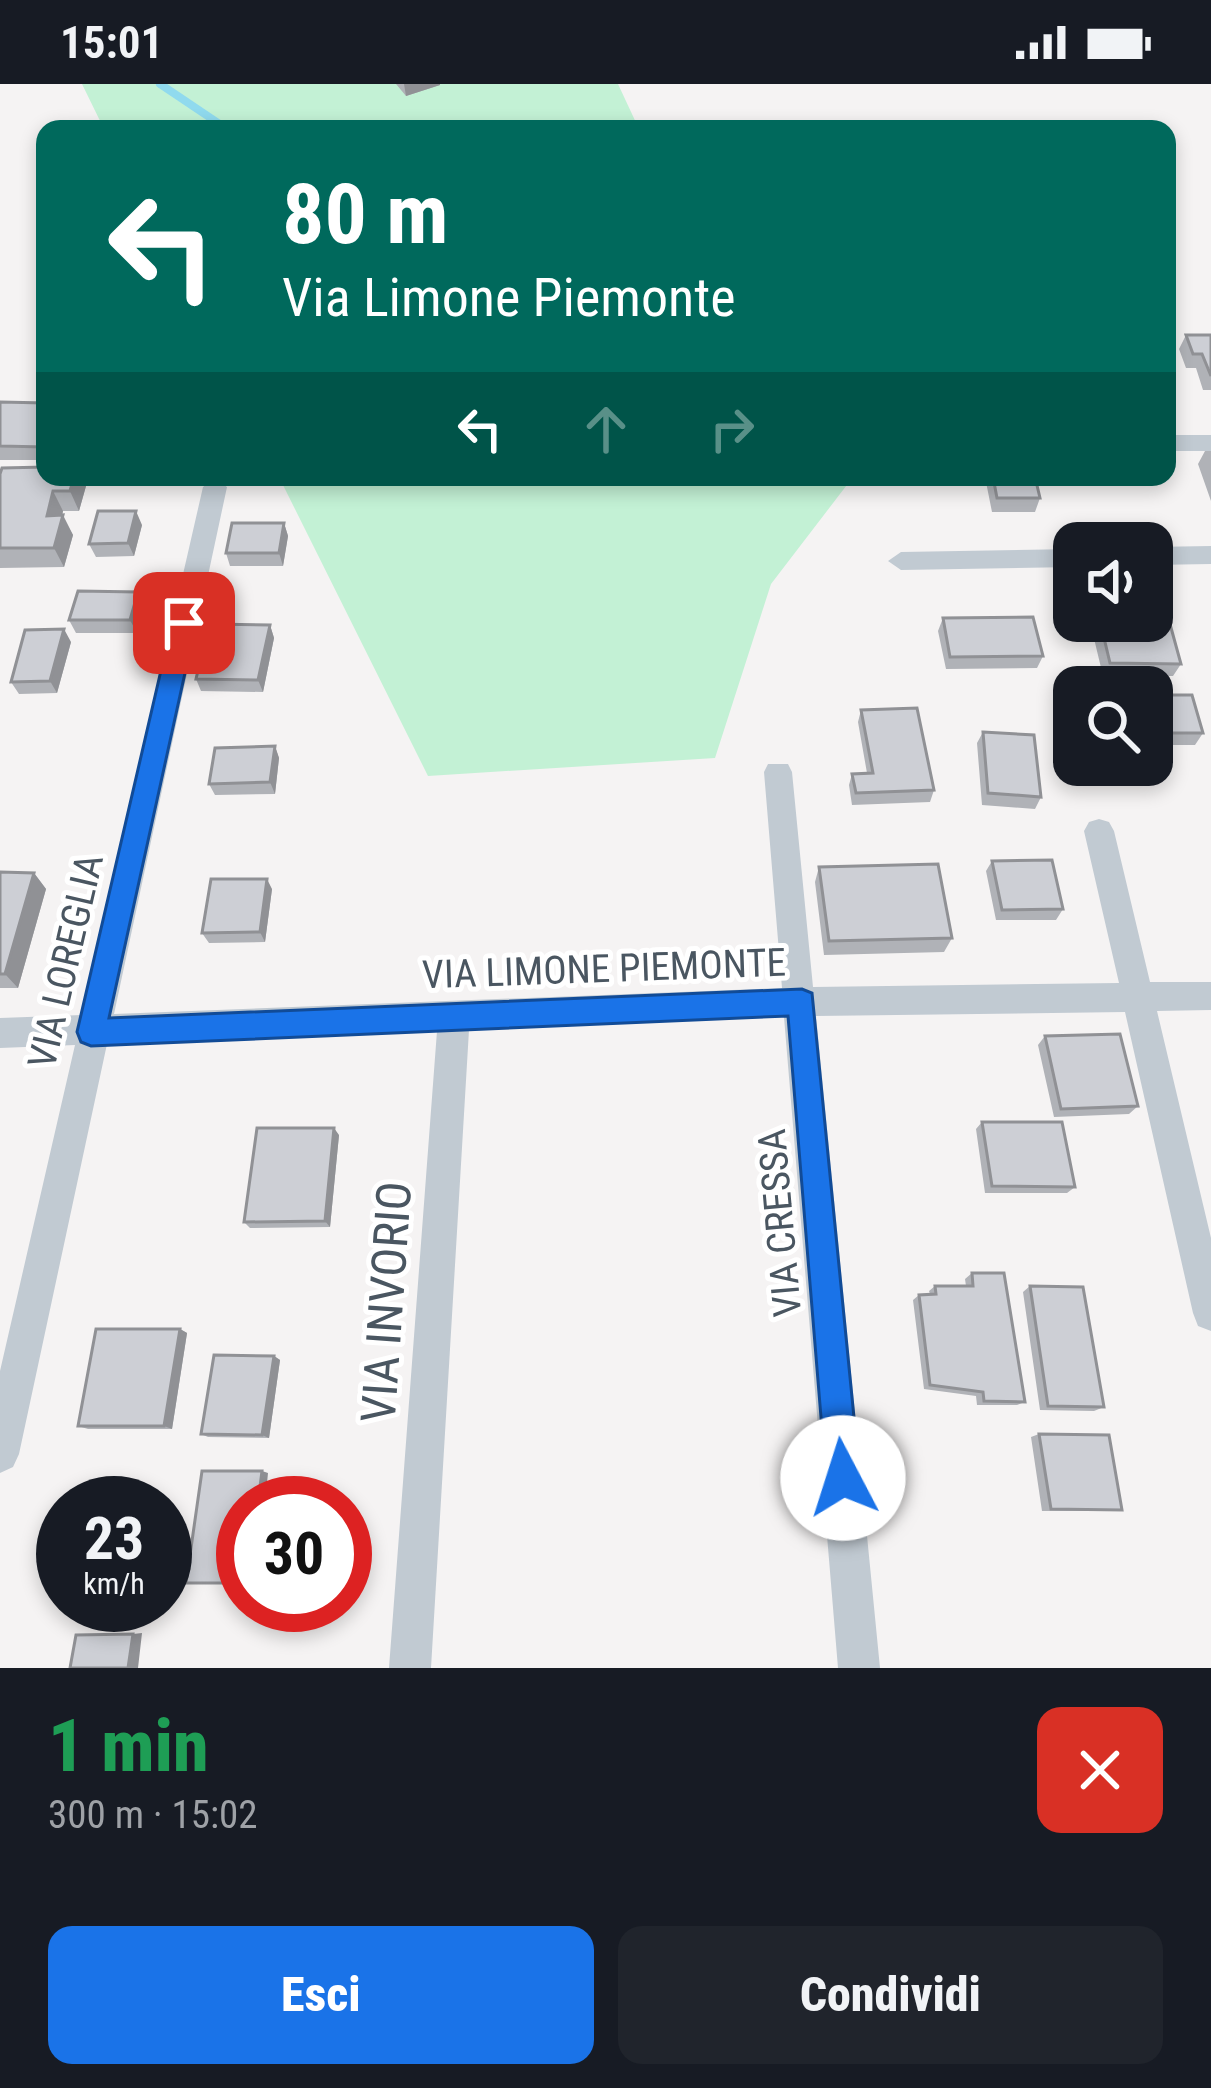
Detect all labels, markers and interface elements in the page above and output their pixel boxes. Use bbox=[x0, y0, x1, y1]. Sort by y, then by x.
text: 15:01 bbox=[60, 16, 163, 69]
text: 80 m bbox=[282, 165, 449, 264]
icon: left bbox=[84, 168, 240, 324]
text: Via Limone Piemonte bbox=[282, 266, 735, 329]
icon: left bbox=[447, 396, 513, 462]
icon: ahead bbox=[573, 396, 639, 462]
icon: right bbox=[699, 396, 765, 462]
map controls bbox=[1053, 522, 1173, 786]
button: sound bbox=[1053, 522, 1173, 642]
pin bbox=[133, 572, 235, 674]
icon: arrive bbox=[151, 590, 217, 656]
button: search bbox=[1053, 666, 1173, 786]
street label: VIA LOREGLIA bbox=[19, 850, 113, 1073]
street label: VIA LIMONE PIEMONTE bbox=[421, 940, 787, 998]
street label: VIA CRESSA bbox=[749, 1127, 811, 1319]
street label: VIA INVORIO bbox=[350, 1180, 423, 1425]
position arrow bbox=[780, 1415, 906, 1541]
speed limit sign: 30 bbox=[216, 1476, 372, 1632]
text: 23 bbox=[84, 1503, 144, 1574]
text: km/h bbox=[83, 1566, 145, 1601]
text: 1 min bbox=[48, 1704, 209, 1789]
button: close bbox=[1037, 1707, 1163, 1833]
text: 300 m · 15:02 bbox=[48, 1792, 258, 1838]
button: Esci bbox=[48, 1926, 594, 2064]
button: Condividi bbox=[618, 1926, 1163, 2064]

